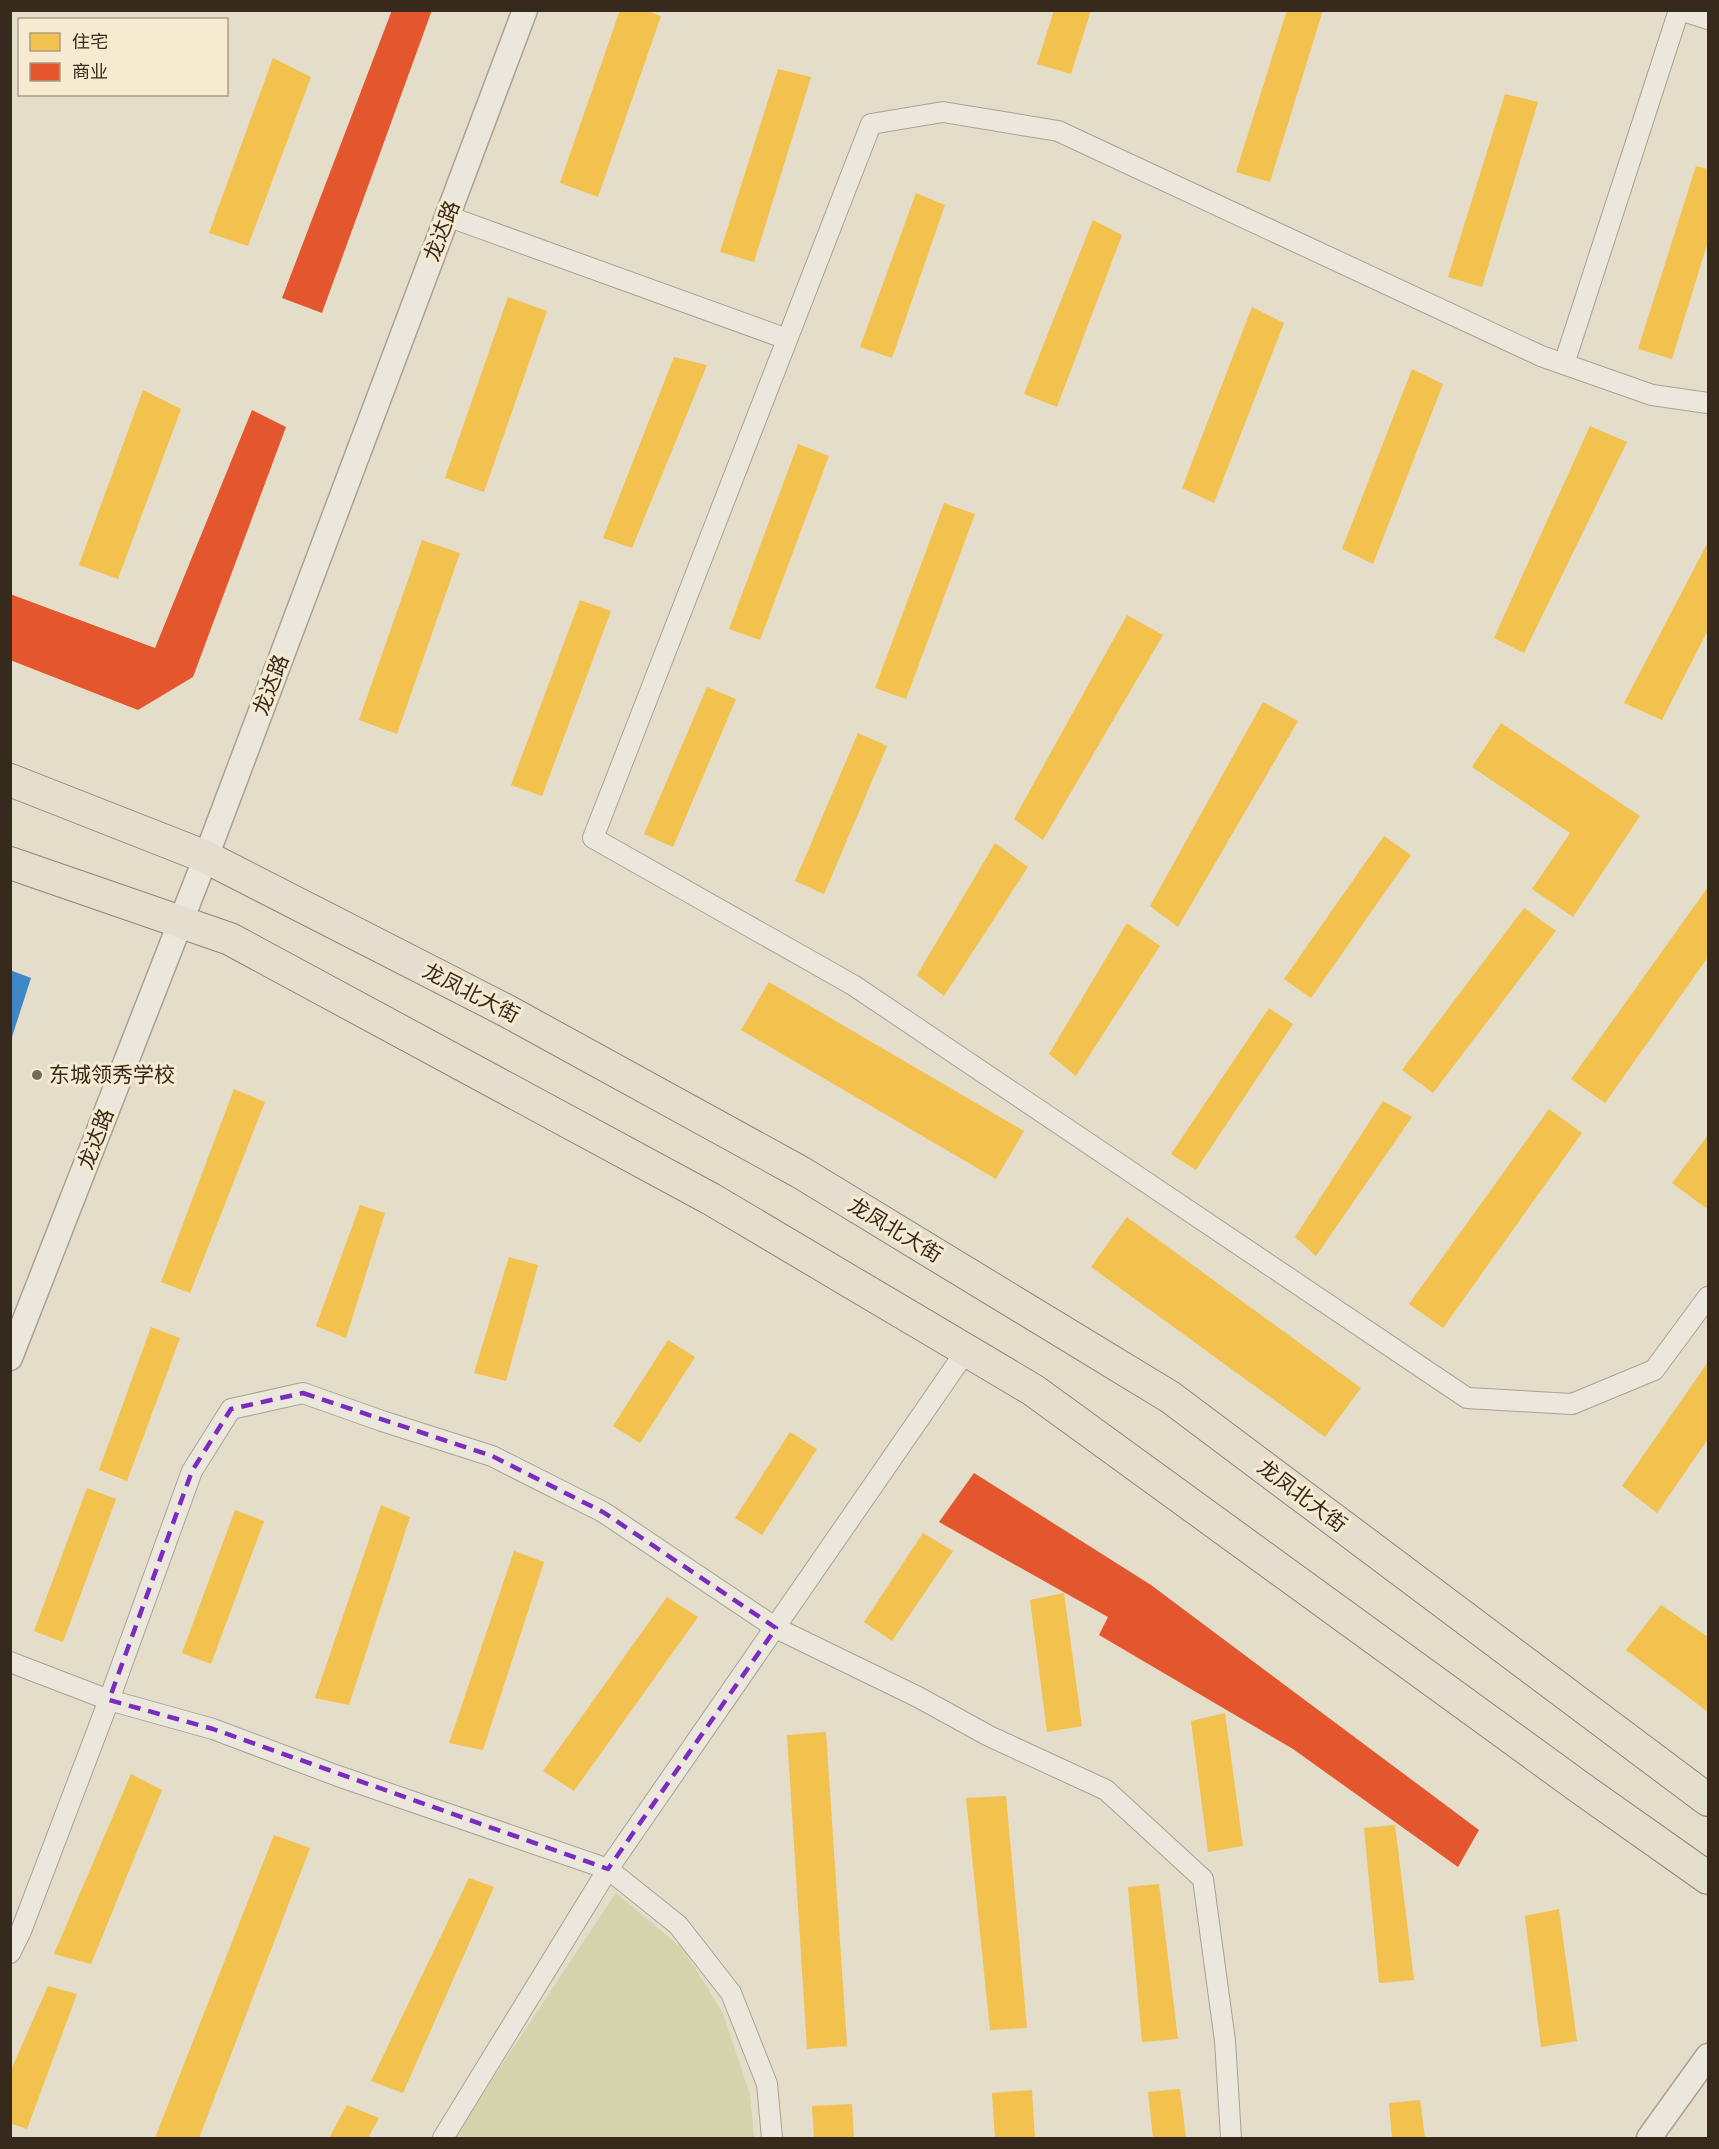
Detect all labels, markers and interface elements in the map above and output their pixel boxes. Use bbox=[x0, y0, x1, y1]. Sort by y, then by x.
legend bbox=[18, 18, 228, 96]
text: 住宅 bbox=[72, 32, 108, 52]
text: 商业 bbox=[72, 62, 108, 82]
street label: 龙达路 bbox=[420, 197, 464, 265]
street label: 龙达路 bbox=[249, 651, 293, 719]
street label: 龙凤北大街 bbox=[419, 958, 523, 1028]
place label: 东城领秀学校 bbox=[49, 1063, 175, 1087]
marker: 东城领秀学校 bbox=[30, 1068, 44, 1082]
street label: 龙达路 bbox=[74, 1105, 118, 1173]
street label: 龙凤北大街 bbox=[844, 1193, 946, 1267]
street label: 龙凤北大街 bbox=[1253, 1455, 1351, 1537]

